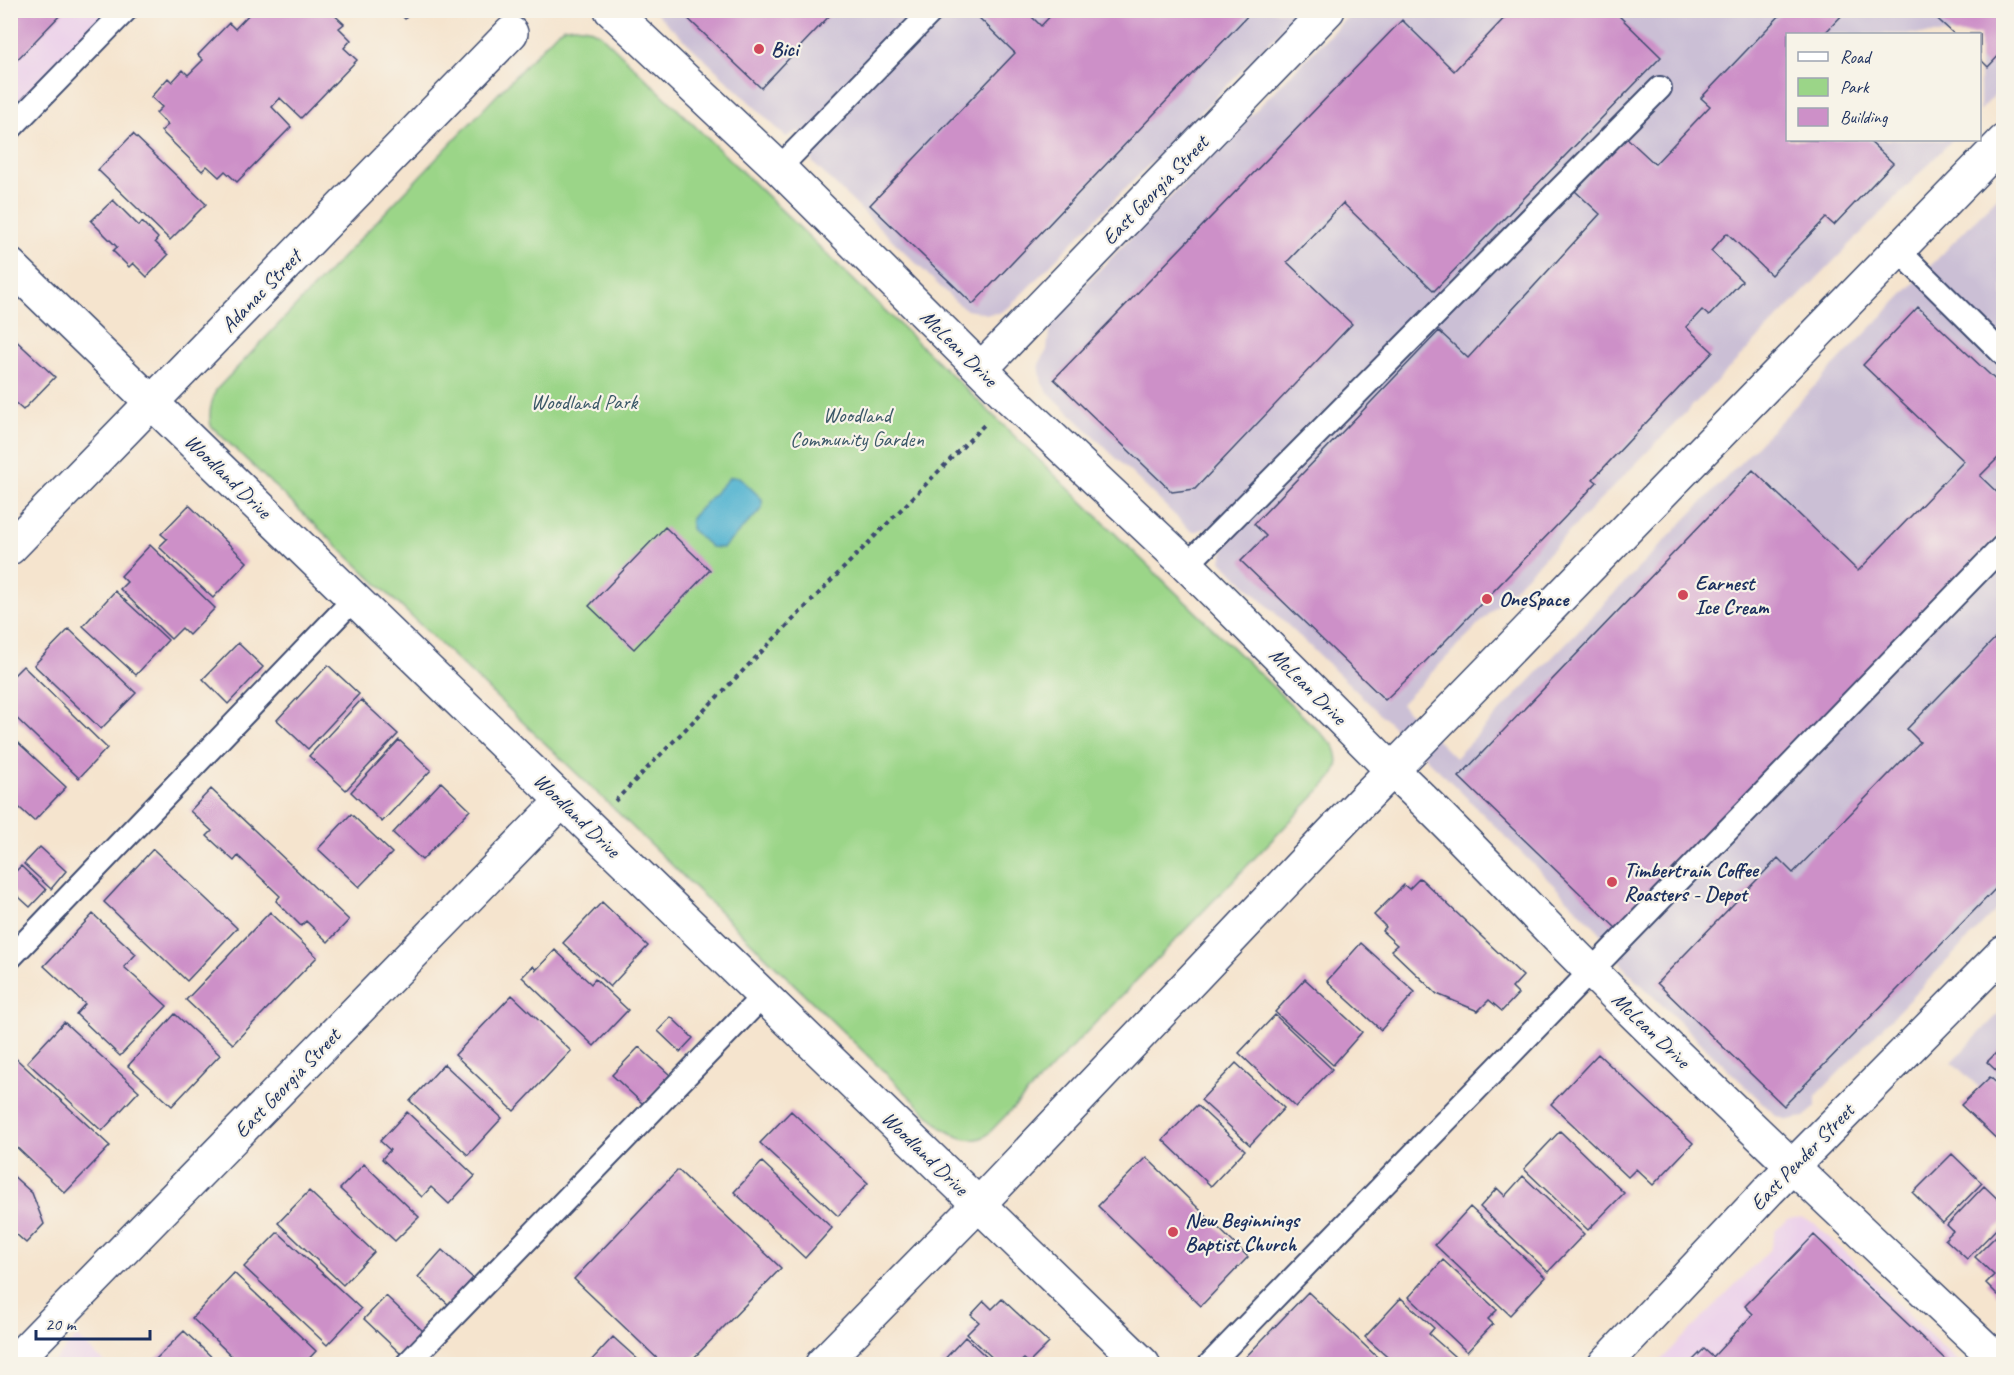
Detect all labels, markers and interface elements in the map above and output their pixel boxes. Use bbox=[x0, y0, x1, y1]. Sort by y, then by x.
legend bbox=[1786, 33, 1981, 141]
place label: Bici bbox=[771, 36, 801, 62]
marker: Bici bbox=[752, 42, 766, 56]
text: Road bbox=[1840, 46, 1873, 68]
text: Park bbox=[1840, 76, 1870, 98]
text: Building bbox=[1840, 106, 1889, 128]
street label: East Georgia Street bbox=[1096, 128, 1215, 250]
street label: Adanac Street bbox=[215, 242, 309, 338]
street label: McLean Drive bbox=[915, 304, 1005, 394]
park label: Woodland Park bbox=[531, 389, 639, 415]
park label: Woodland Community Garden bbox=[790, 402, 924, 452]
street label: Woodland Drive bbox=[179, 428, 278, 525]
place label: Earnest Ice Cream bbox=[1695, 570, 1770, 620]
place label: OneSpace bbox=[1499, 586, 1570, 612]
marker: Earnest Ice Cream bbox=[1676, 588, 1690, 602]
marker: OneSpace bbox=[1480, 592, 1494, 606]
street label: McLean Drive bbox=[1264, 642, 1354, 732]
street label: Woodland Drive bbox=[528, 767, 627, 864]
place label: Timbertrain Coffee Roasters - Depot bbox=[1624, 857, 1760, 907]
marker: Timbertrain Coffee Roasters - Depot bbox=[1605, 875, 1619, 889]
street label: McLean Drive bbox=[1606, 986, 1697, 1075]
street label: East Georgia Street bbox=[228, 1021, 347, 1143]
street label: East Pender Street bbox=[1745, 1097, 1861, 1216]
street label: Woodland Drive bbox=[876, 1105, 975, 1202]
place label: New Beginnings Baptist Church bbox=[1185, 1207, 1302, 1257]
marker: New Beginnings Baptist Church bbox=[1166, 1225, 1180, 1239]
scale bar bbox=[36, 1303, 150, 1341]
text: 20 m bbox=[45, 1313, 78, 1335]

